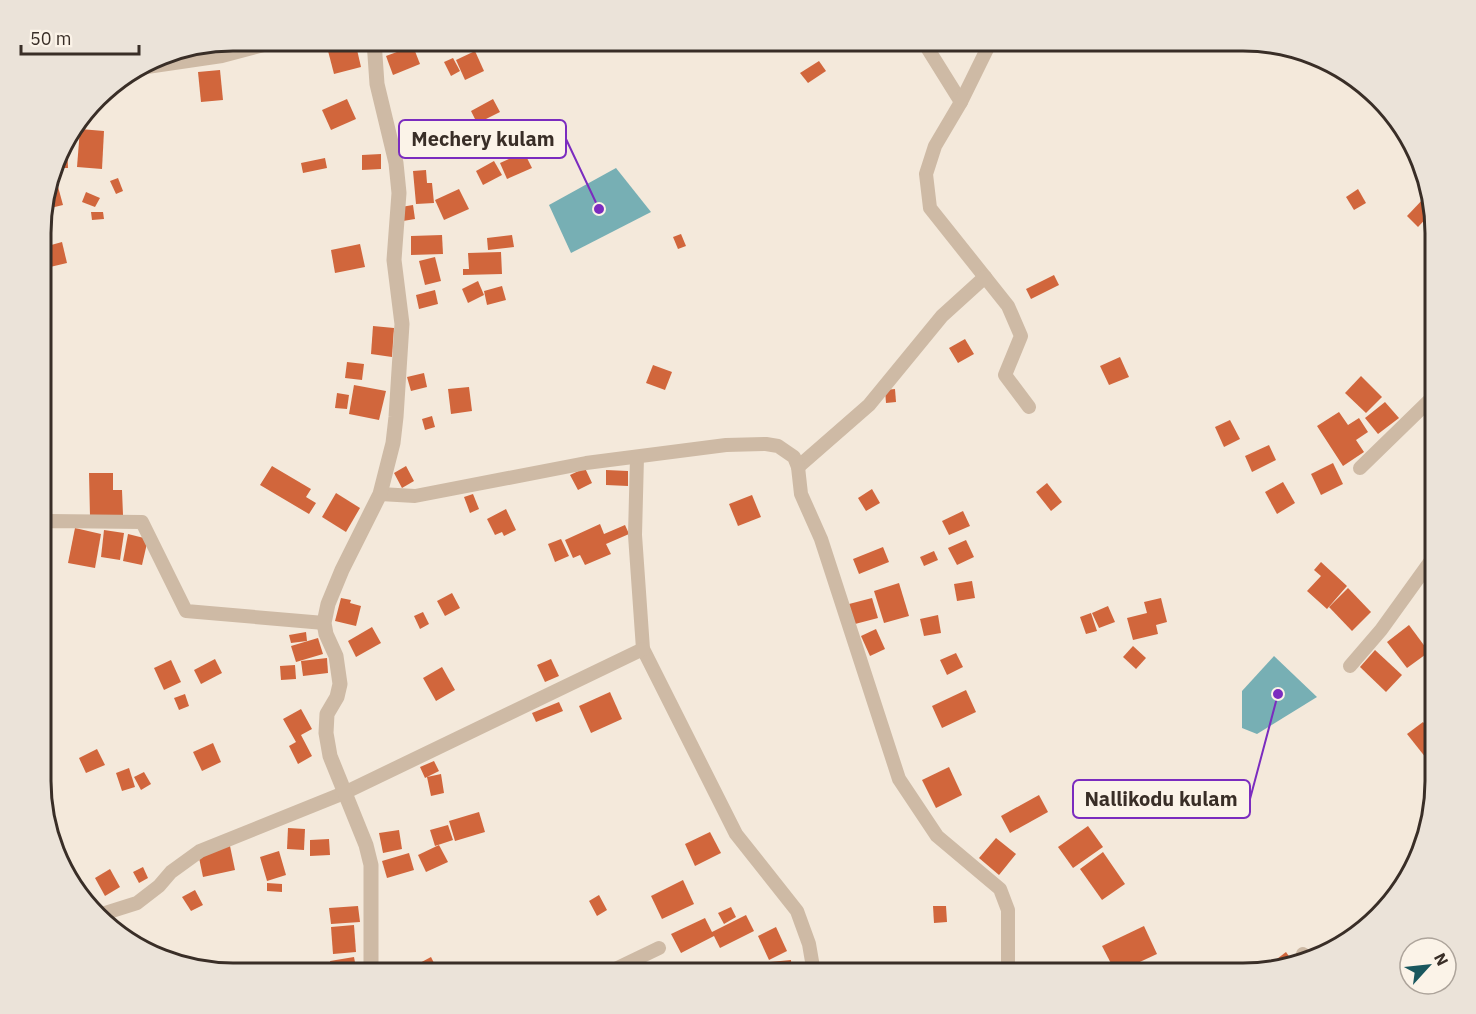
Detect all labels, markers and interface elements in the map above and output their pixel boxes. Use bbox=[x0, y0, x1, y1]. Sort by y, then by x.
scale bar bbox=[21, 18, 140, 56]
text: 50 m bbox=[30, 27, 72, 50]
callout: Mechery kulam bbox=[399, 120, 566, 158]
text: Mechery kulam bbox=[411, 125, 555, 152]
callout: Nallikodu kulam bbox=[1073, 780, 1250, 818]
text: Nallikodu kulam bbox=[1084, 785, 1238, 812]
north arrow bbox=[1398, 936, 1458, 996]
text: N bbox=[1430, 949, 1453, 969]

